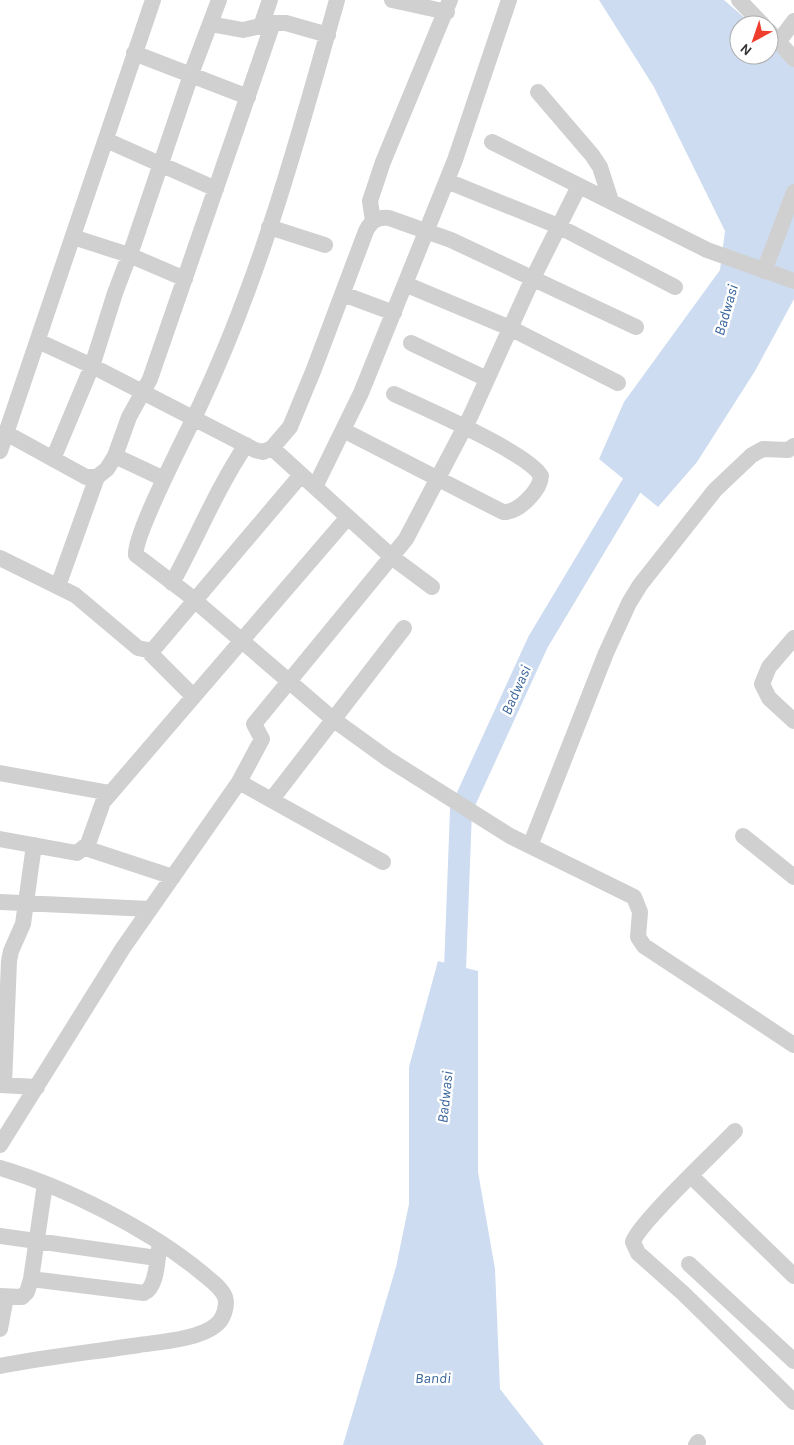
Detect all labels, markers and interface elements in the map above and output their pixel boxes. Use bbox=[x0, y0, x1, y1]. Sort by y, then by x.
north arrow bbox=[729, 15, 779, 65]
text: N bbox=[737, 40, 755, 59]
water label: Badwasi bbox=[710, 282, 742, 338]
water label: Badwasi bbox=[497, 662, 535, 718]
water label: Badwasi bbox=[433, 1070, 457, 1124]
water label: Bandi bbox=[415, 1369, 451, 1387]

